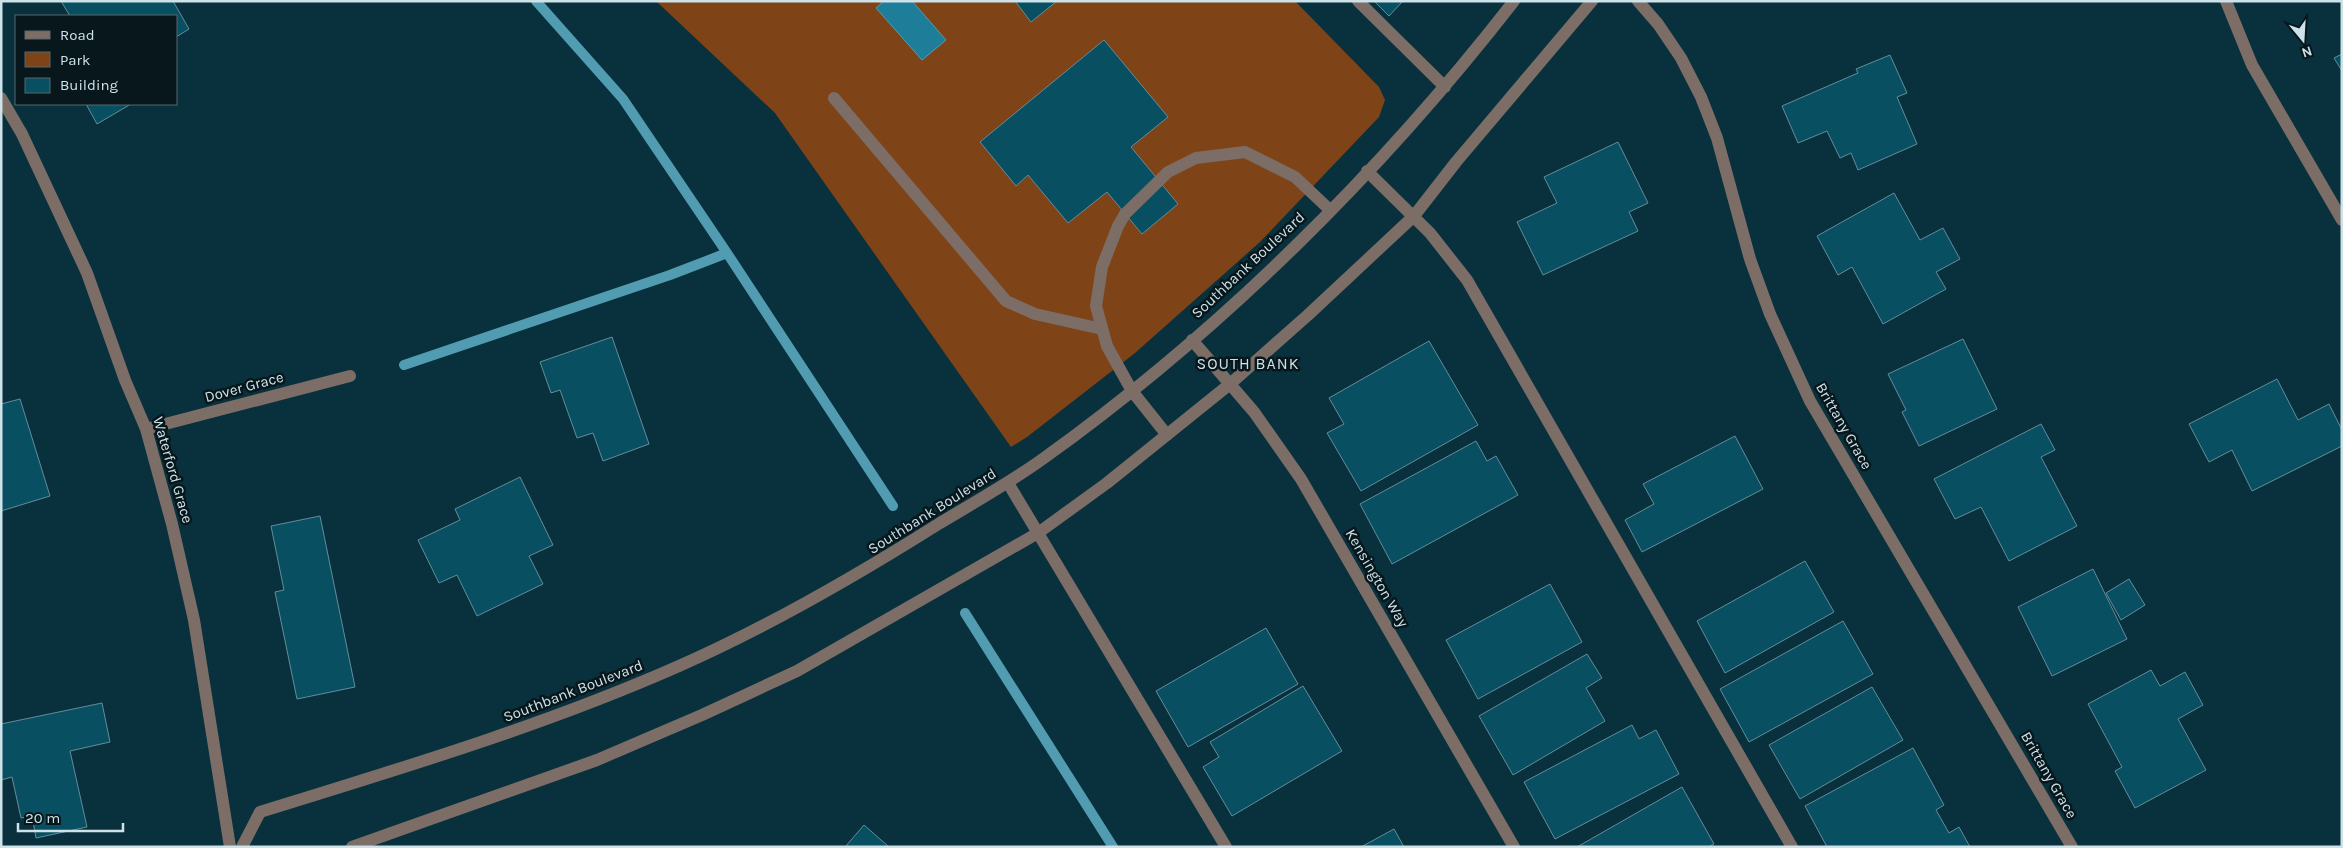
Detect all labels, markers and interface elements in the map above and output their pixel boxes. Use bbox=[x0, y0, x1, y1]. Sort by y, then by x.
legend bbox=[15, 15, 178, 105]
north arrow bbox=[2278, 15, 2328, 65]
text: Road bbox=[60, 26, 95, 44]
text: N bbox=[2299, 42, 2314, 62]
text: Park bbox=[60, 51, 90, 69]
text: Building bbox=[60, 76, 118, 94]
street label: Southbank Boulevard bbox=[1188, 208, 1308, 322]
district label: SOUTH BANK bbox=[1197, 354, 1299, 373]
street label: Dover Grace bbox=[202, 368, 286, 406]
street label: Brittany Grace bbox=[1812, 379, 1876, 473]
street label: Waterford Grace bbox=[149, 415, 197, 525]
street label: Southbank Boulevard bbox=[865, 464, 999, 558]
street label: Kensington Way bbox=[1342, 526, 1412, 630]
street label: Southbank Boulevard bbox=[501, 656, 645, 726]
street label: Brittany Grace bbox=[2017, 728, 2081, 822]
scale bar bbox=[18, 800, 122, 832]
text: 20 m bbox=[25, 809, 60, 827]

